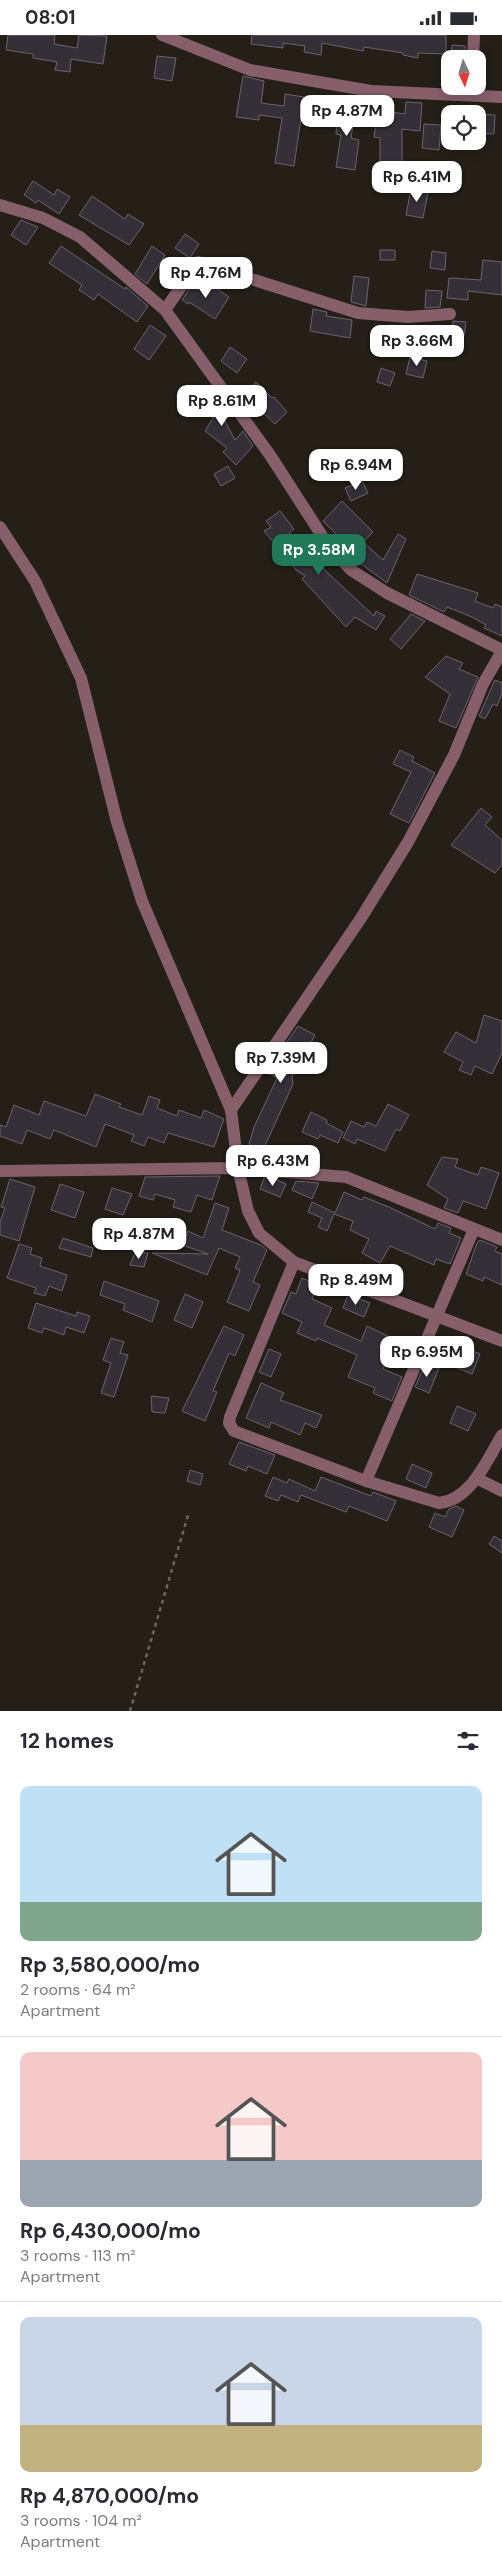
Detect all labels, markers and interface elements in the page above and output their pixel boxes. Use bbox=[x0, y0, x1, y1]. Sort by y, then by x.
text: 08:01 bbox=[25, 5, 76, 30]
north arrow bbox=[441, 50, 486, 95]
map controls bbox=[441, 50, 486, 150]
pin: Rp 4.87M bbox=[295, 94, 399, 137]
text: Rp 4.87M bbox=[311, 100, 383, 121]
button: locate bbox=[441, 105, 486, 150]
pin: Rp 6.41M bbox=[365, 161, 469, 203]
text: Rp 6.41M bbox=[383, 166, 451, 187]
pin: Rp 4.76M bbox=[154, 257, 258, 299]
text: Rp 4.76M bbox=[170, 262, 242, 283]
pin: Rp 3.66M bbox=[365, 325, 469, 367]
text: Rp 3.66M bbox=[381, 330, 453, 351]
pin: Rp 8.61M bbox=[170, 385, 274, 427]
text: Rp 8.61M bbox=[188, 390, 256, 411]
pin: Rp 6.94M bbox=[304, 449, 408, 491]
text: Rp 6.94M bbox=[320, 454, 392, 475]
pin: Rp 3.58M bbox=[267, 533, 371, 576]
text: Rp 3.58M bbox=[283, 539, 355, 560]
pin: Rp 7.39M bbox=[229, 1041, 333, 1084]
text: Rp 7.39M bbox=[246, 1047, 316, 1068]
pin: Rp 6.43M bbox=[221, 1145, 325, 1187]
text: Rp 6.43M bbox=[237, 1150, 309, 1171]
pin: Rp 4.87M bbox=[87, 1217, 191, 1260]
text: Rp 4.87M bbox=[103, 1223, 175, 1244]
pin: Rp 8.49M bbox=[304, 1263, 408, 1306]
text: Rp 8.49M bbox=[319, 1269, 393, 1290]
pin: Rp 6.95M bbox=[375, 1335, 479, 1378]
text: Rp 6.95M bbox=[391, 1341, 463, 1362]
text: 12 homes bbox=[20, 1727, 114, 1755]
icon: filters bbox=[454, 1727, 482, 1755]
icon: home bbox=[206, 1819, 296, 1909]
text: Rp 3,580,000/mo bbox=[20, 1951, 200, 1979]
text: 2 rooms · 64 m² bbox=[20, 1979, 136, 2000]
text: Apartment bbox=[20, 2000, 100, 2021]
icon: home bbox=[206, 2084, 296, 2174]
text: Rp 6,430,000/mo bbox=[20, 2217, 201, 2245]
text: 3 rooms · 113 m² bbox=[20, 2245, 136, 2266]
text: Apartment bbox=[20, 2266, 100, 2287]
icon: home bbox=[206, 2349, 296, 2439]
text: Rp 4,870,000/mo bbox=[20, 2482, 199, 2510]
text: 3 rooms · 104 m² bbox=[20, 2510, 142, 2531]
text: Apartment bbox=[20, 2531, 100, 2552]

